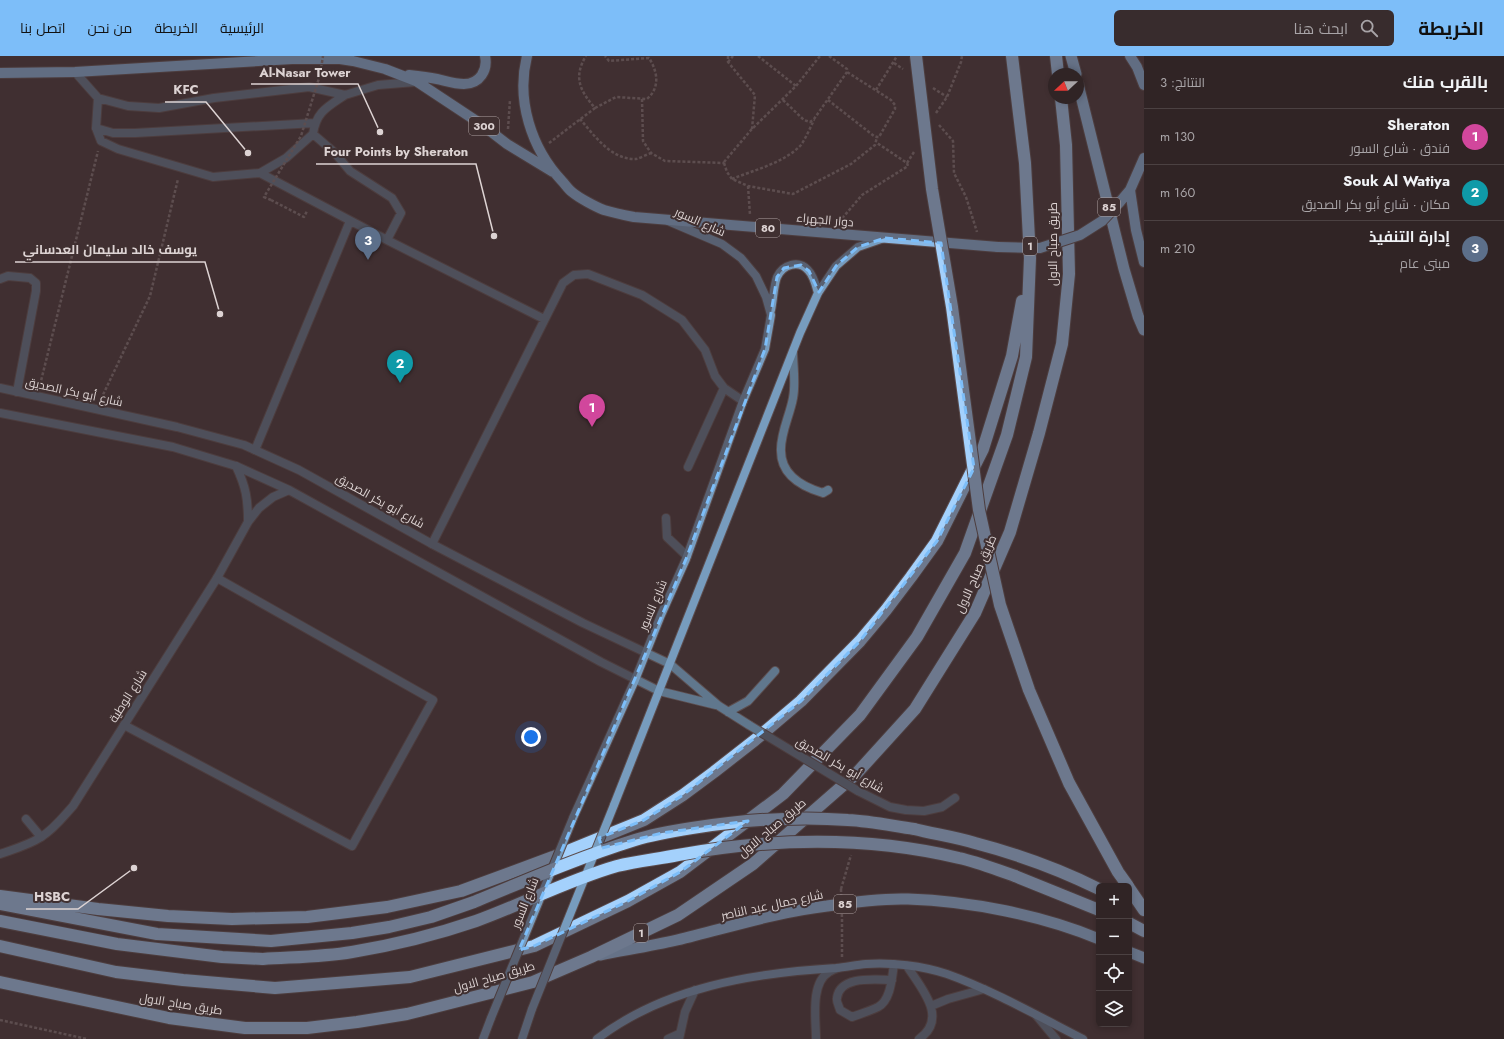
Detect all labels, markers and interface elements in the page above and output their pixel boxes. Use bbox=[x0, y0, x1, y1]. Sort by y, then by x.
search box bbox=[1114, 10, 1394, 46]
text: الخريطة bbox=[1418, 15, 1484, 42]
icon: search bbox=[1358, 17, 1380, 39]
text: اتصل بنا bbox=[20, 18, 65, 38]
text: من نحن bbox=[87, 18, 132, 38]
text: الخريطة bbox=[154, 18, 198, 38]
text: الرئيسية bbox=[220, 18, 264, 38]
text: ابحث هنا bbox=[1294, 18, 1348, 40]
callout: Al-Nasar Tower bbox=[251, 59, 358, 84]
text: Al-Nasar Tower bbox=[258, 63, 351, 82]
north arrow bbox=[1048, 68, 1084, 104]
text: بالقرب منك bbox=[1403, 70, 1488, 94]
text: النتائج: 3 bbox=[1160, 73, 1205, 92]
callout: KFC bbox=[165, 77, 206, 102]
text: KFC bbox=[173, 80, 199, 99]
text: Sheraton bbox=[1387, 114, 1450, 136]
road number: 300 bbox=[469, 117, 499, 135]
text: 130 m bbox=[1160, 127, 1195, 146]
text: 1 bbox=[1472, 127, 1478, 146]
callout: Four Points by Sheraton bbox=[316, 139, 476, 164]
text: فندق · شارع السور bbox=[1350, 139, 1450, 158]
text: Four Points by Sheraton bbox=[324, 142, 468, 161]
text: Souk Al Watiya bbox=[1343, 170, 1450, 192]
text: 160 m bbox=[1160, 183, 1195, 202]
text: 2 bbox=[1471, 183, 1479, 202]
text: مكان · شارع أبو بكر الصديق bbox=[1301, 195, 1450, 214]
road number: 85 bbox=[1098, 198, 1120, 216]
street label: شارع السور bbox=[671, 202, 728, 241]
street label: طريق صباح الاول bbox=[1044, 202, 1062, 286]
street label: دوار الجهراء bbox=[796, 209, 855, 231]
road number: 80 bbox=[756, 219, 780, 237]
text: إدارة التنفيذ bbox=[1369, 226, 1450, 248]
pin: 3 bbox=[355, 227, 381, 260]
callout: يوسف خالد سليمان العدساني bbox=[15, 237, 205, 262]
road number: 1 bbox=[1023, 237, 1037, 255]
text: 210 m bbox=[1160, 239, 1195, 258]
text: 3 bbox=[1471, 239, 1479, 258]
text: يوسف خالد سليمان العدساني bbox=[23, 240, 197, 261]
text: مبنى عام bbox=[1400, 254, 1450, 273]
pin: 2 bbox=[387, 350, 413, 383]
street label: شارع أبو بكر الصديق bbox=[24, 373, 124, 411]
pin: 1 bbox=[579, 394, 605, 427]
street label: شارع أبو بكر الصديق bbox=[332, 469, 428, 533]
street label: طريق صباح الاول bbox=[951, 532, 1001, 616]
street label: شارع السور bbox=[634, 577, 672, 634]
street label: شارع الوطية bbox=[105, 666, 151, 726]
your location bbox=[521, 727, 541, 747]
street label: شارع أبو بكر الصديق bbox=[793, 732, 888, 798]
street label: طريق صباح الاول bbox=[734, 794, 810, 862]
street label: شارع السور bbox=[506, 875, 543, 932]
map controls bbox=[1096, 883, 1132, 1027]
button: + bbox=[1096, 883, 1132, 919]
callout: HSBC bbox=[26, 884, 78, 909]
street label: شارع جمال عبد الناصر bbox=[718, 885, 825, 925]
text: HSBC bbox=[34, 887, 70, 906]
road number: 85 bbox=[834, 895, 856, 913]
button: − bbox=[1096, 919, 1132, 955]
road number: 1 bbox=[634, 924, 648, 942]
button: locate bbox=[1096, 955, 1132, 991]
street label: طريق صباح الاول bbox=[451, 957, 537, 997]
street label: طريق صباح الاول bbox=[138, 989, 224, 1019]
button: layers bbox=[1096, 991, 1132, 1027]

